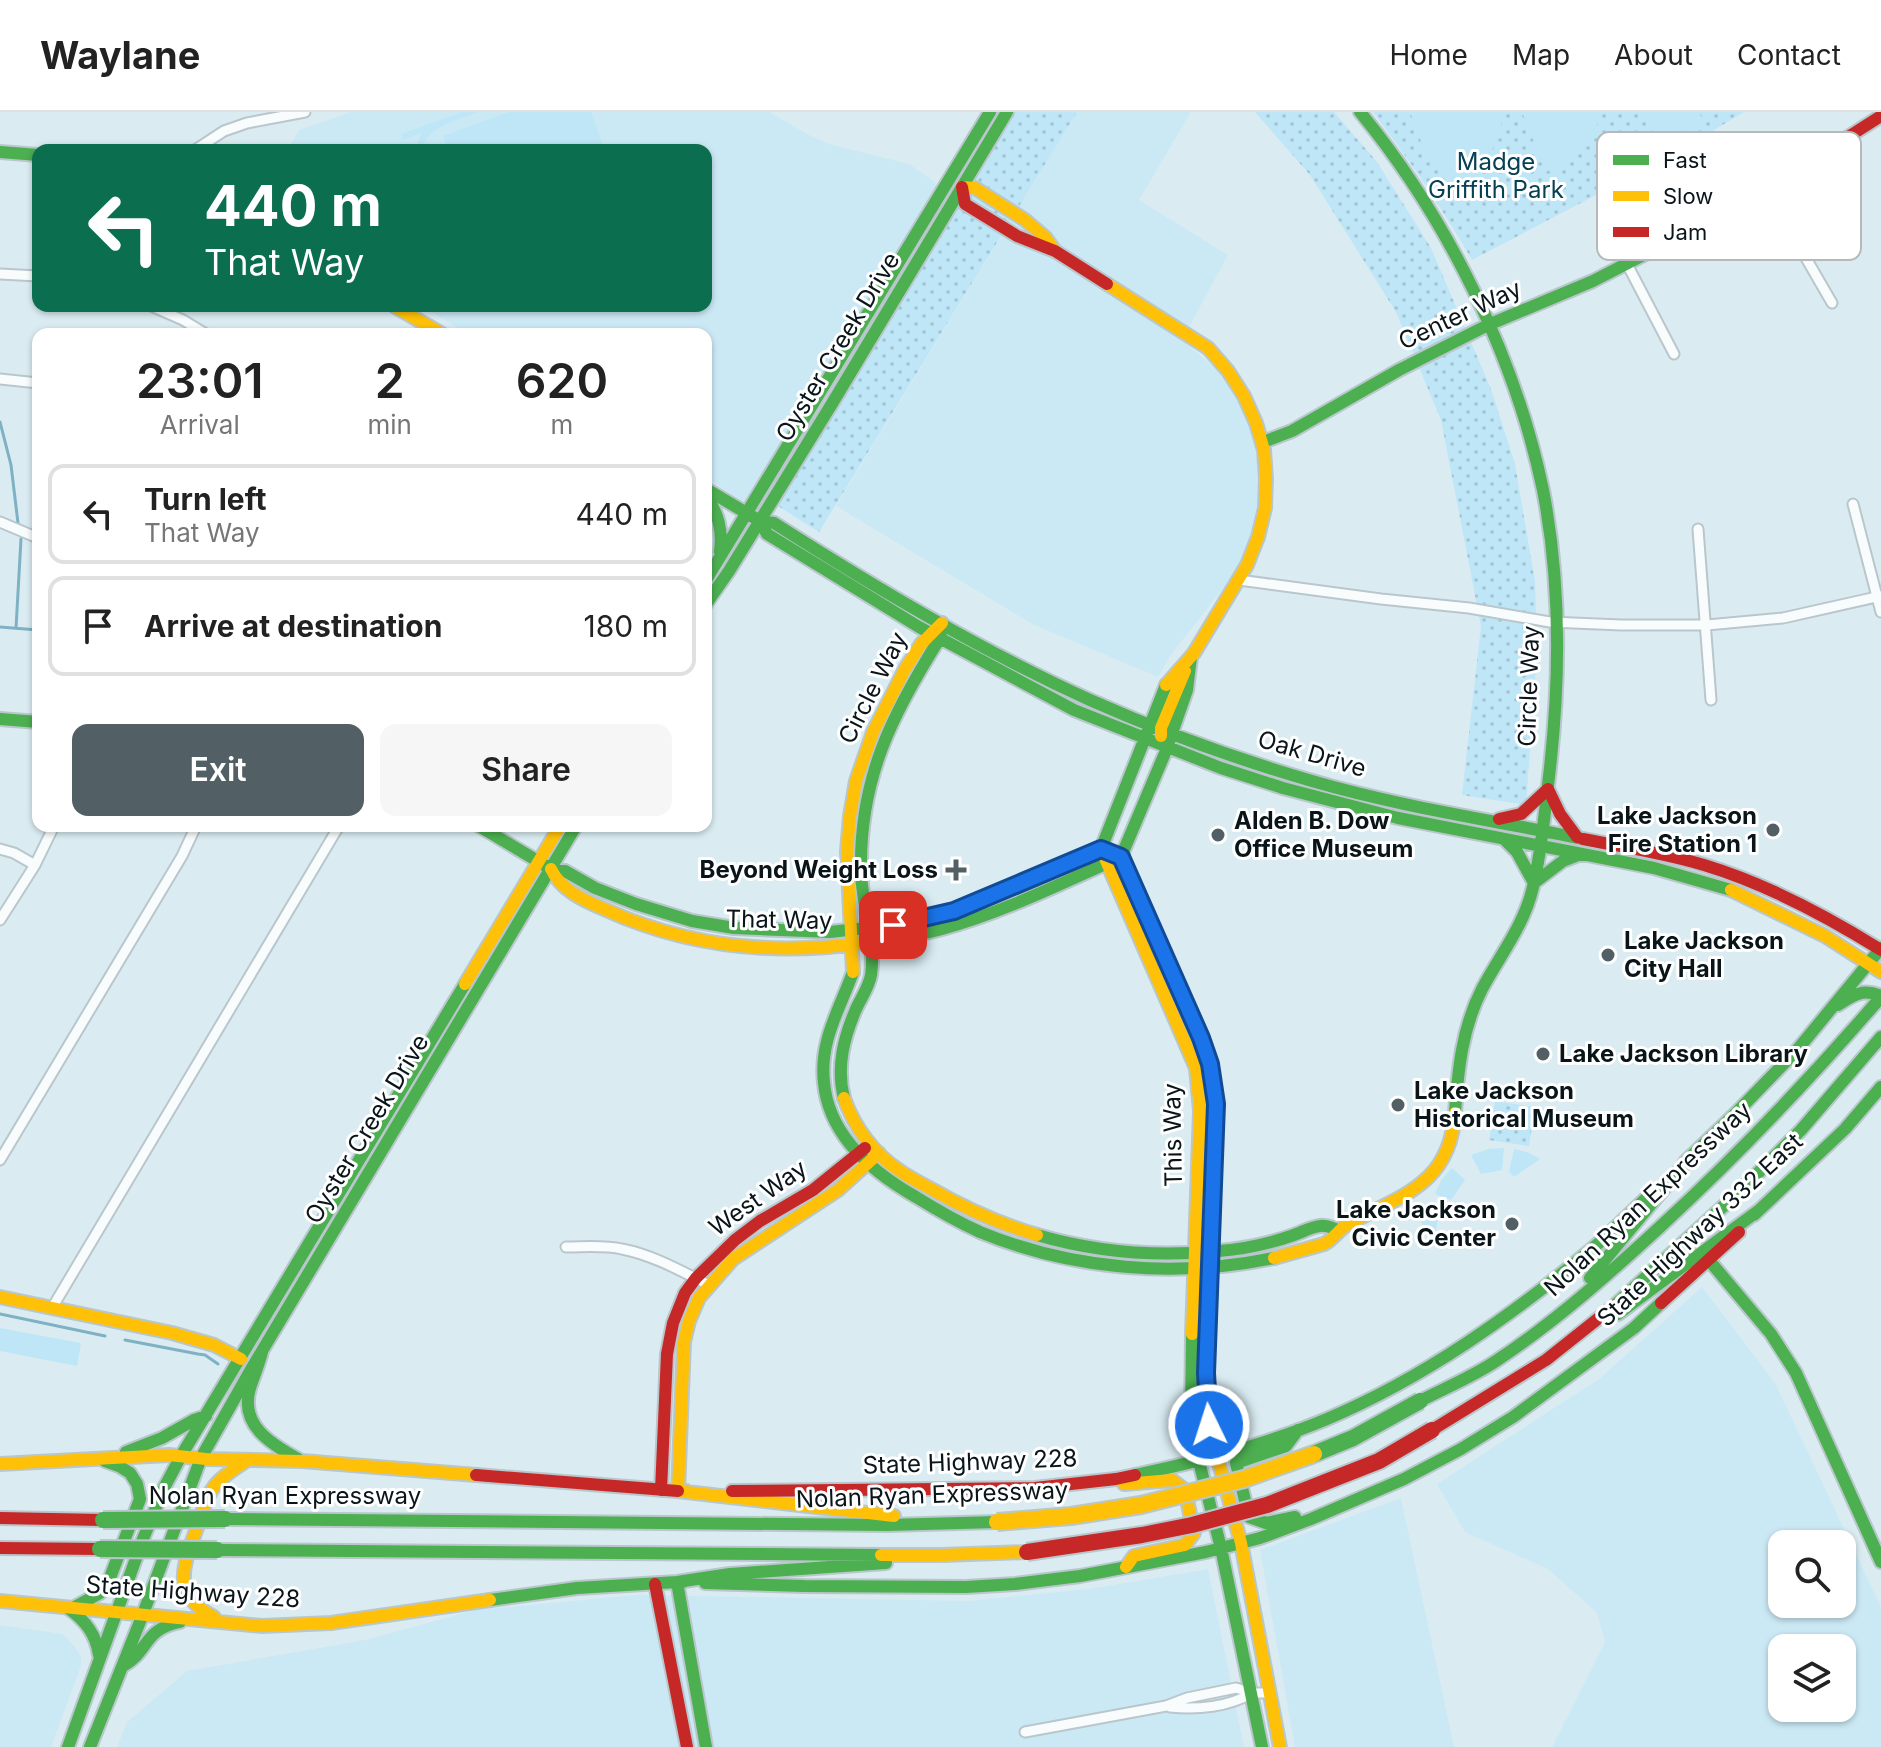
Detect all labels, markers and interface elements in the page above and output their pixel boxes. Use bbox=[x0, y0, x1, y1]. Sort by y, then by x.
text: Waylane bbox=[40, 32, 200, 78]
text: Home bbox=[1389, 38, 1468, 72]
text: Map bbox=[1512, 38, 1570, 72]
text: About bbox=[1614, 38, 1693, 72]
text: Contact bbox=[1737, 38, 1841, 72]
legend bbox=[1597, 132, 1861, 260]
park label: Madge Griffith Park bbox=[1428, 147, 1564, 204]
text: Fast bbox=[1663, 147, 1707, 173]
text: 440 m bbox=[204, 172, 382, 240]
icon: left bbox=[72, 176, 176, 280]
text: Slow bbox=[1663, 183, 1713, 209]
text: Jam bbox=[1663, 219, 1707, 245]
text: That Way bbox=[204, 240, 364, 284]
street label: Oyster Creek Drive bbox=[770, 247, 906, 447]
street label: Center Way bbox=[1394, 273, 1526, 356]
text: 23:01 bbox=[136, 351, 264, 410]
text: 2 bbox=[375, 351, 405, 410]
text: 620 bbox=[516, 351, 608, 410]
text: Arrival bbox=[160, 409, 240, 440]
text: min bbox=[368, 409, 412, 440]
text: m bbox=[551, 409, 573, 440]
text: Turn left bbox=[144, 481, 266, 517]
icon: left bbox=[76, 492, 120, 536]
text: 440 m bbox=[576, 496, 668, 532]
text: That Way bbox=[144, 517, 260, 548]
icon: arrive bbox=[76, 604, 120, 648]
text: Arrive at destination bbox=[144, 608, 442, 644]
text: 180 m bbox=[584, 608, 668, 644]
street label: Circle Way bbox=[1512, 625, 1545, 747]
street label: Circle Way bbox=[832, 627, 913, 748]
button: Exit bbox=[72, 724, 364, 816]
button: Share bbox=[380, 724, 672, 816]
street label: Oak Drive bbox=[1255, 724, 1370, 783]
place label: Lake Jackson Fire Station 1 bbox=[1597, 801, 1757, 858]
place label: Alden B. Dow Office Museum bbox=[1234, 806, 1413, 863]
marker: Lake Jackson Fire Station 1 bbox=[1764, 821, 1782, 839]
marker: Alden B. Dow Office Museum bbox=[1209, 826, 1227, 844]
place label: Beyond Weight Loss bbox=[700, 855, 938, 884]
marker: Beyond Weight Loss bbox=[945, 859, 967, 881]
pin bbox=[859, 891, 927, 959]
icon: arrive bbox=[871, 903, 915, 947]
street label: That Way bbox=[725, 904, 833, 935]
place label: Lake Jackson City Hall bbox=[1624, 926, 1784, 983]
marker: Lake Jackson City Hall bbox=[1599, 946, 1617, 964]
street label: Oyster Creek Drive bbox=[299, 1029, 435, 1229]
place label: Lake Jackson Library bbox=[1559, 1039, 1808, 1068]
marker: Lake Jackson Library bbox=[1534, 1045, 1552, 1063]
place label: Lake Jackson Historical Museum bbox=[1414, 1076, 1634, 1133]
street label: This Way bbox=[1157, 1083, 1188, 1187]
street label: Nolan Ryan Expressway bbox=[1538, 1095, 1757, 1302]
marker: Lake Jackson Historical Museum bbox=[1389, 1096, 1407, 1114]
street label: State Highway 332 East bbox=[1591, 1127, 1808, 1332]
street label: West Way bbox=[703, 1153, 812, 1242]
place label: Lake Jackson Civic Center bbox=[1336, 1195, 1496, 1252]
marker: Lake Jackson Civic Center bbox=[1503, 1215, 1521, 1233]
position arrow bbox=[1167, 1383, 1251, 1467]
street label: State Highway 228 bbox=[862, 1443, 1078, 1480]
street label: Nolan Ryan Expressway bbox=[795, 1475, 1069, 1514]
street label: Nolan Ryan Expressway bbox=[149, 1481, 421, 1510]
map controls bbox=[1768, 1530, 1856, 1722]
button: search bbox=[1768, 1530, 1856, 1618]
street label: State Highway 228 bbox=[85, 1570, 301, 1613]
button: layers bbox=[1768, 1634, 1856, 1722]

